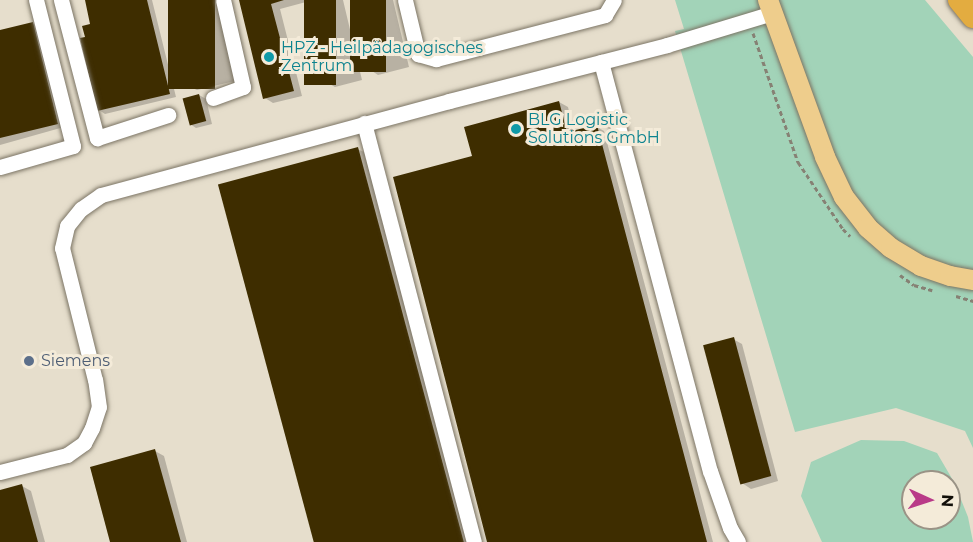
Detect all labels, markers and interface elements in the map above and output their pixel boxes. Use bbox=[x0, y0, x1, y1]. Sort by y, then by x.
place label: HPZ - Heilpädagogisches Zentrum bbox=[281, 38, 483, 76]
marker: HPZ - Heilpädagogisches Zentrum bbox=[262, 50, 276, 64]
place label: BLG Logistic Solutions GmbH bbox=[528, 110, 660, 148]
marker: BLG Logistic Solutions GmbH bbox=[509, 122, 523, 136]
place label: Siemens bbox=[41, 351, 110, 371]
marker: Siemens bbox=[22, 354, 36, 368]
north arrow bbox=[901, 470, 961, 530]
text: N bbox=[938, 494, 957, 508]

